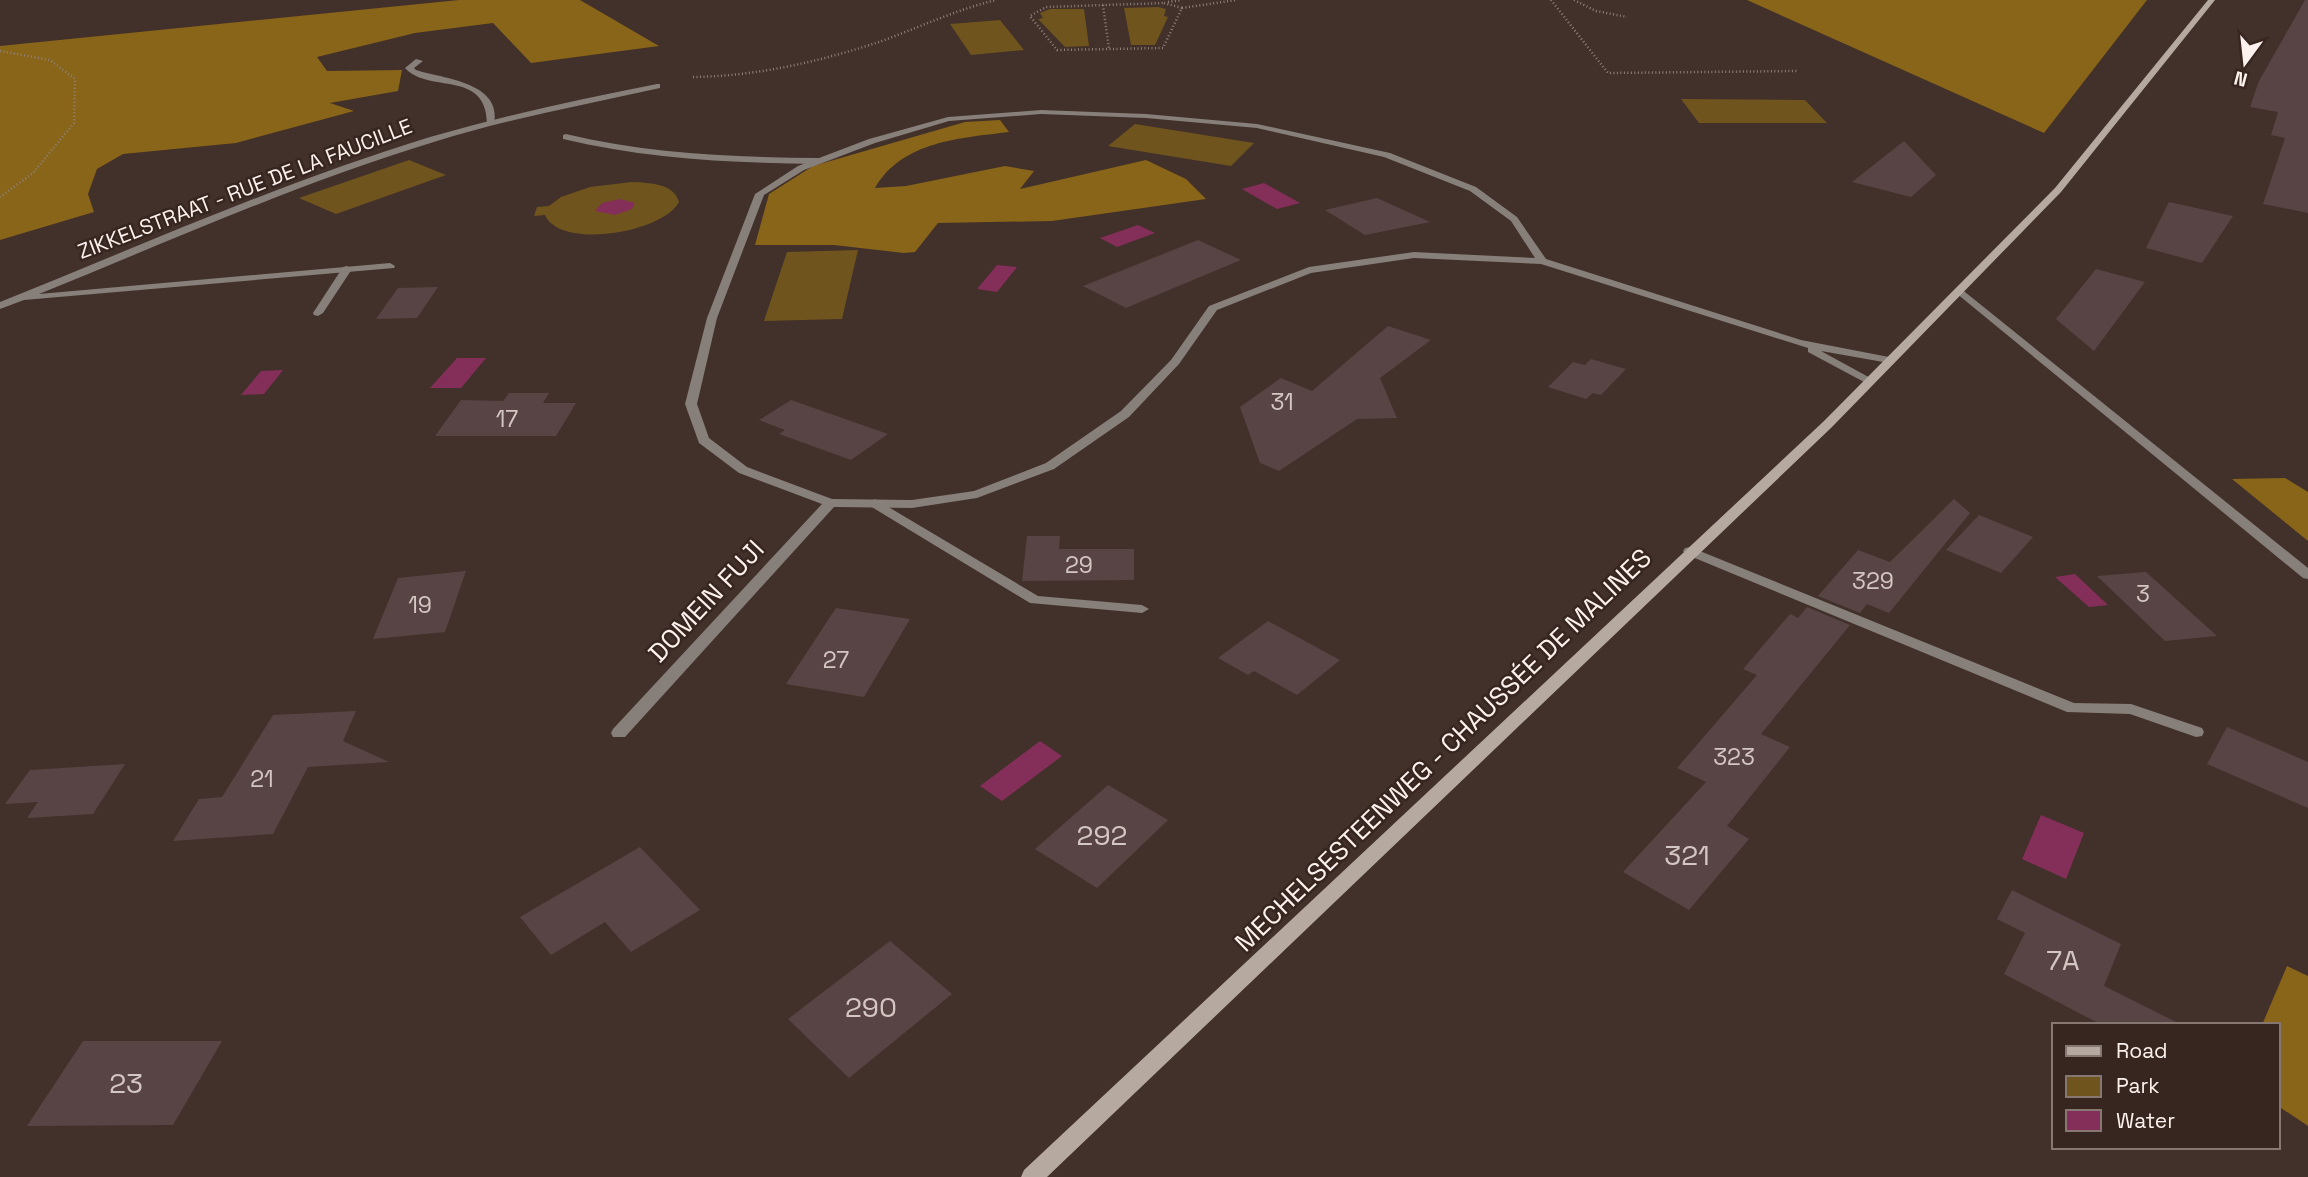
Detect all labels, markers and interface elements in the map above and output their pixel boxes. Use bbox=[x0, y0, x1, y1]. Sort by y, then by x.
north arrow bbox=[2210, 28, 2280, 98]
text: N bbox=[2231, 65, 2250, 93]
street label: ZIKKELSTRAAT - RUE DE LA FAUCILLE bbox=[74, 112, 416, 265]
house number: 31 bbox=[1270, 387, 1294, 417]
house number: 17 bbox=[496, 404, 518, 434]
street label: DOMEIN FUJI bbox=[641, 533, 771, 669]
street label: MECHELSESTEENWEG - CHAUSSÉE DE MALINES bbox=[1228, 541, 1658, 959]
house number: 29 bbox=[1065, 550, 1093, 580]
house number: 329 bbox=[1852, 566, 1894, 596]
house number: 3 bbox=[2136, 579, 2150, 609]
house number: 19 bbox=[408, 590, 432, 620]
house number: 27 bbox=[823, 645, 849, 675]
house number: 323 bbox=[1713, 742, 1755, 772]
house number: 21 bbox=[250, 764, 274, 794]
house number: 292 bbox=[1077, 817, 1127, 853]
house number: 321 bbox=[1664, 837, 1710, 873]
house number: 7A bbox=[2046, 942, 2080, 978]
house number: 290 bbox=[845, 989, 897, 1025]
legend bbox=[2052, 1023, 2280, 1149]
text: Road bbox=[2116, 1037, 2168, 1064]
house number: 23 bbox=[109, 1065, 143, 1101]
text: Park bbox=[2116, 1072, 2160, 1099]
text: Water bbox=[2116, 1107, 2175, 1134]

